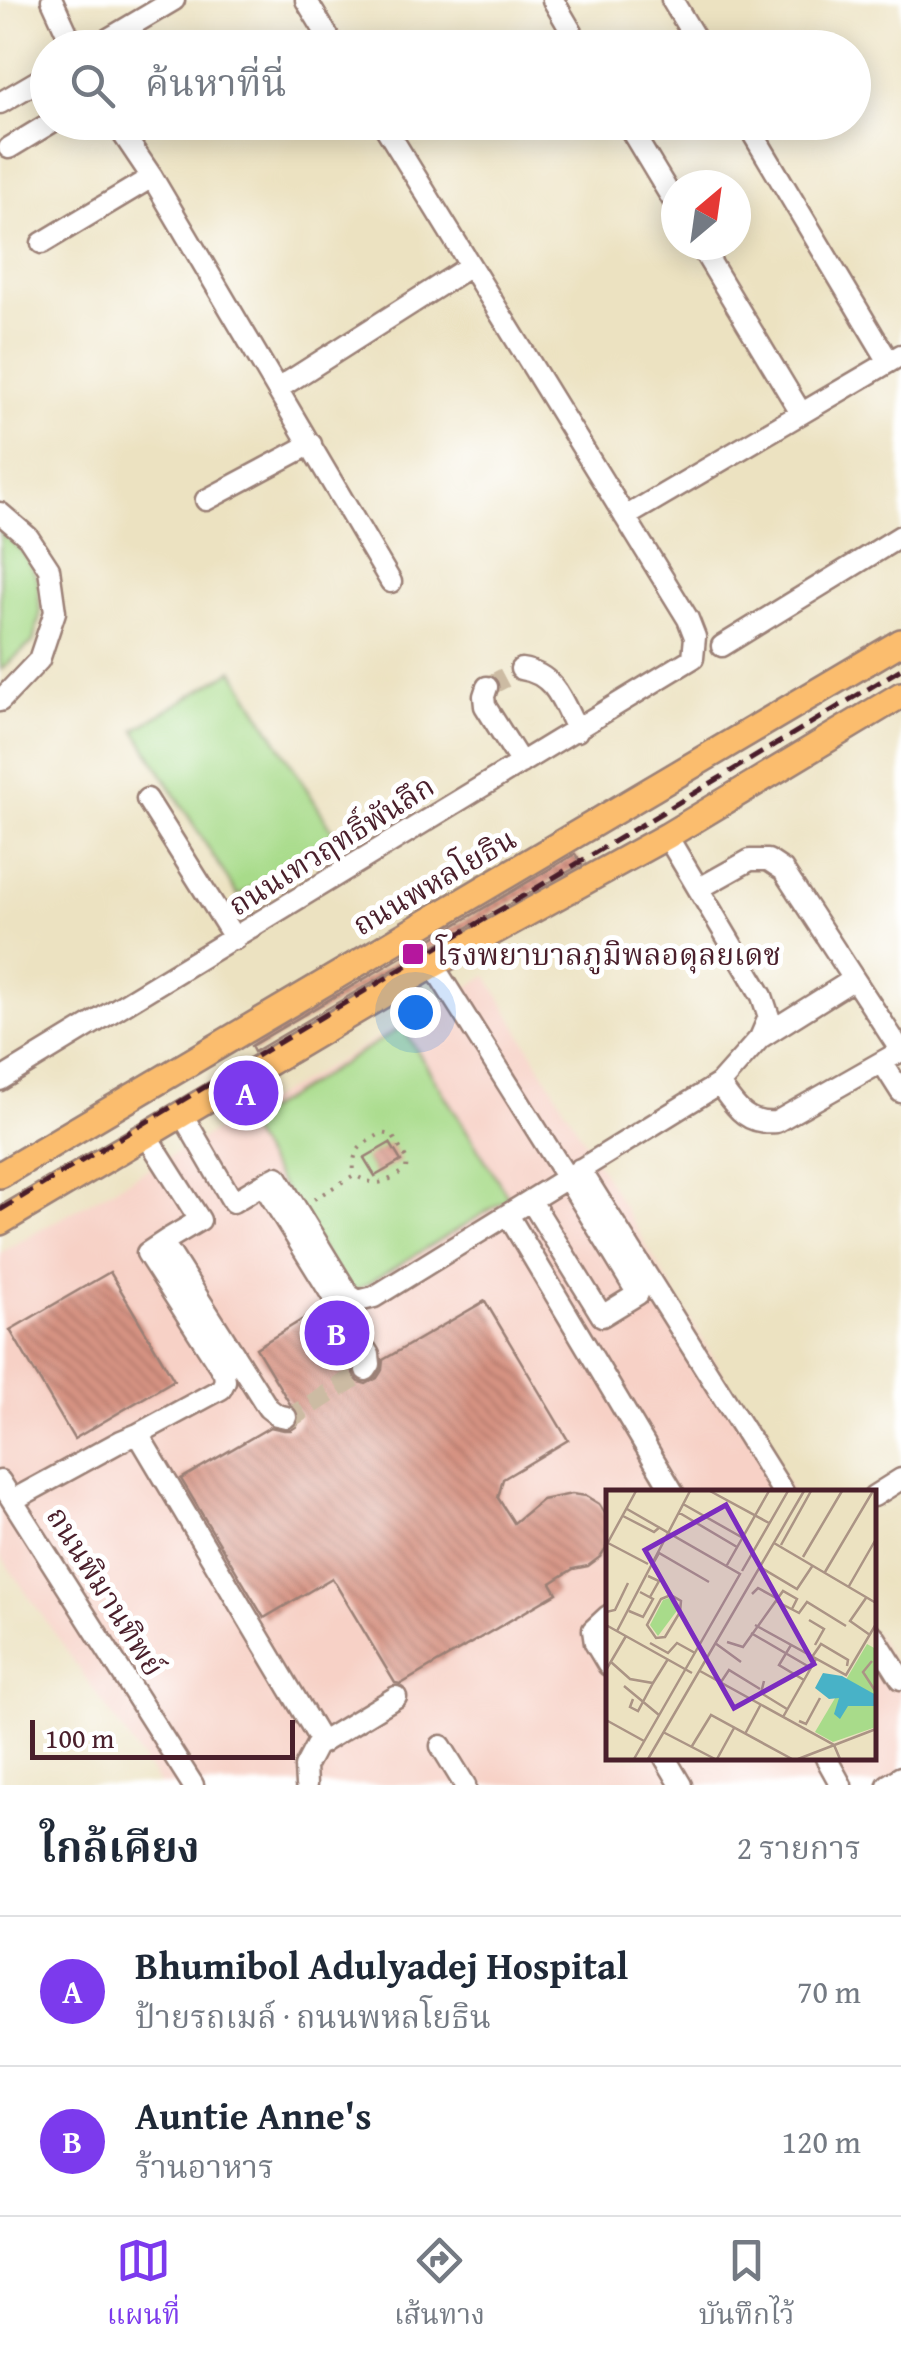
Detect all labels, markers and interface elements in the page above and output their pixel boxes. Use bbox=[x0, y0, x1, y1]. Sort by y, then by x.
search box bbox=[30, 30, 871, 140]
text: ค้นหาที่นี่ bbox=[145, 54, 286, 110]
icon: search bbox=[65, 58, 120, 113]
north arrow bbox=[661, 170, 751, 260]
street label: ถนนเทวฤทธิ์พันลึก bbox=[219, 764, 443, 926]
street label: ถนนพหลโยธิน bbox=[344, 816, 524, 946]
place label: โรงพยาบาลภูมิพลอดุลยเดช bbox=[435, 932, 781, 976]
marker: โรงพยาบาลภูมิพลอดุลยเดช bbox=[400, 941, 426, 967]
your location bbox=[390, 987, 441, 1038]
pin: A bbox=[214, 1056, 278, 1130]
pin: B bbox=[304, 1296, 370, 1370]
inset map bbox=[606, 1490, 876, 1760]
street label: ถนนพิมานทิพย์ bbox=[36, 1498, 176, 1684]
scale bar bbox=[30, 1715, 295, 1760]
text: 100 m bbox=[45, 1717, 114, 1758]
text: ใกล้เคียง bbox=[40, 1816, 200, 1877]
text: 2 รายการ bbox=[737, 1824, 861, 1871]
text: Bhumibol Adulyadej Hospital bbox=[135, 1937, 628, 1993]
text: A bbox=[62, 1968, 83, 2015]
text: 70 m bbox=[797, 1968, 861, 2015]
text: ป้ายรถเมล์ · ถนนพหลโยธิน bbox=[135, 1993, 491, 2040]
text: Auntie Anne's bbox=[135, 2087, 372, 2143]
text: B bbox=[63, 2118, 82, 2165]
text: 120 m bbox=[782, 2118, 861, 2165]
text: ร้านอาหาร bbox=[135, 2143, 274, 2190]
tab: แผนที่ bbox=[107, 2233, 180, 2339]
tab: เส้นทาง bbox=[394, 2233, 485, 2339]
tab: บันทึกไว้ bbox=[699, 2233, 794, 2339]

